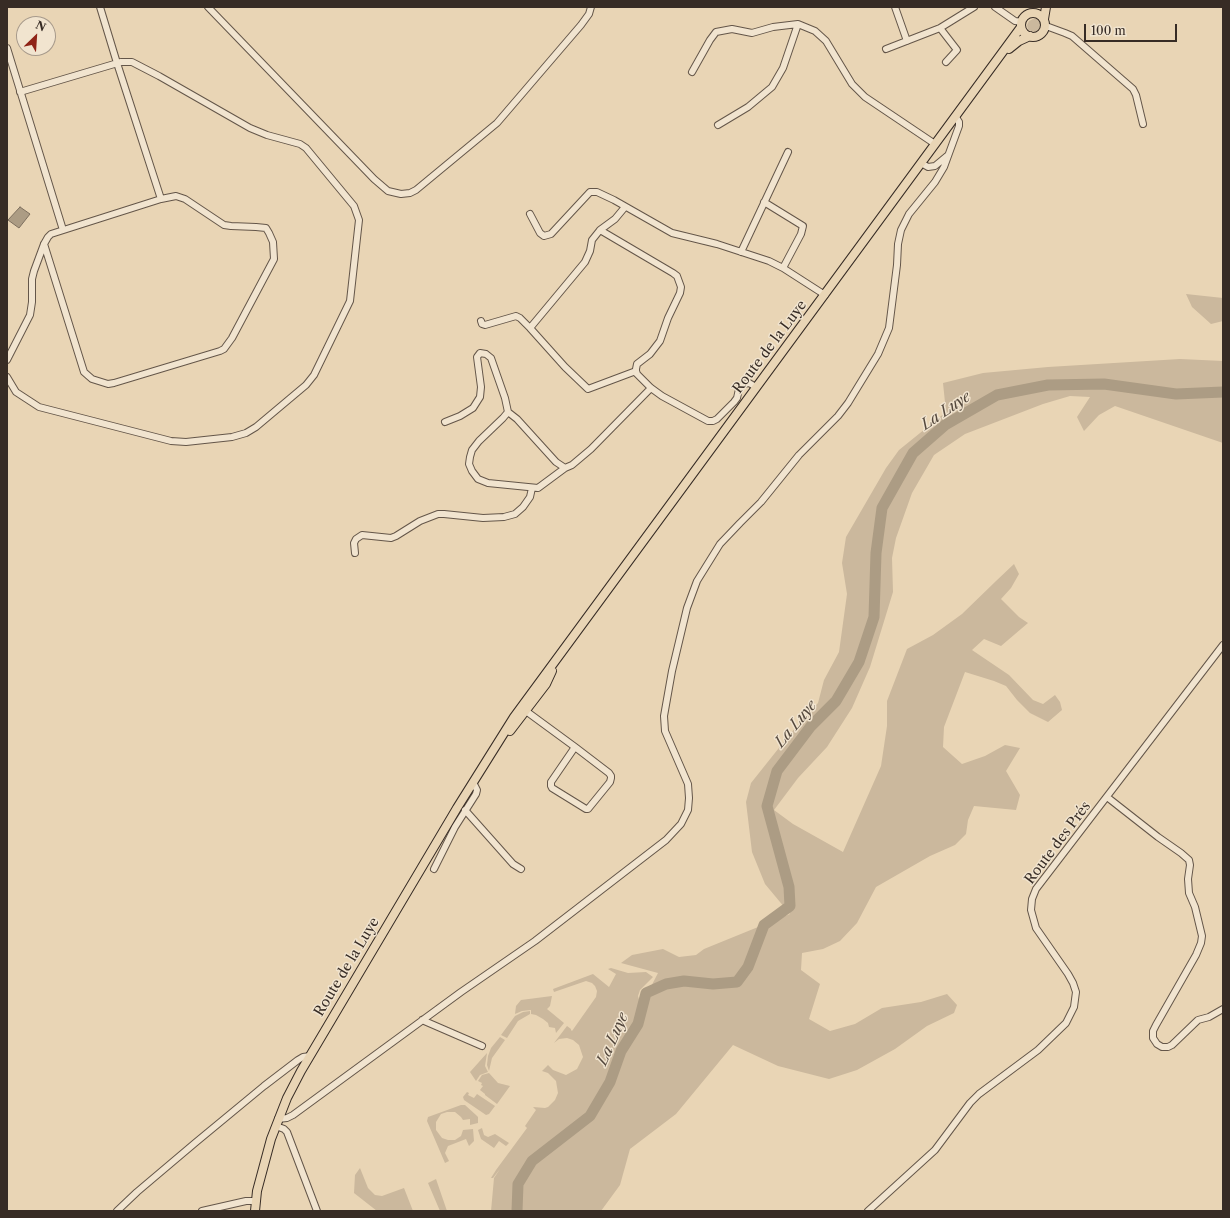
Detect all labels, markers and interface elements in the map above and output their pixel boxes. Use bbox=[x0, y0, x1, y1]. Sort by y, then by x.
north arrow bbox=[16, 16, 56, 56]
scale bar bbox=[1086, 16, 1179, 42]
text: N bbox=[33, 18, 48, 34]
text: 100 m bbox=[1091, 23, 1126, 38]
street label: Route de la Luye bbox=[730, 297, 810, 397]
water label: La Luye bbox=[918, 388, 974, 434]
water label: La Luye bbox=[771, 697, 821, 751]
street label: Route des Prés bbox=[1022, 798, 1094, 888]
street label: Route de la Luye bbox=[311, 915, 383, 1019]
water label: La Luye bbox=[593, 1010, 633, 1068]

